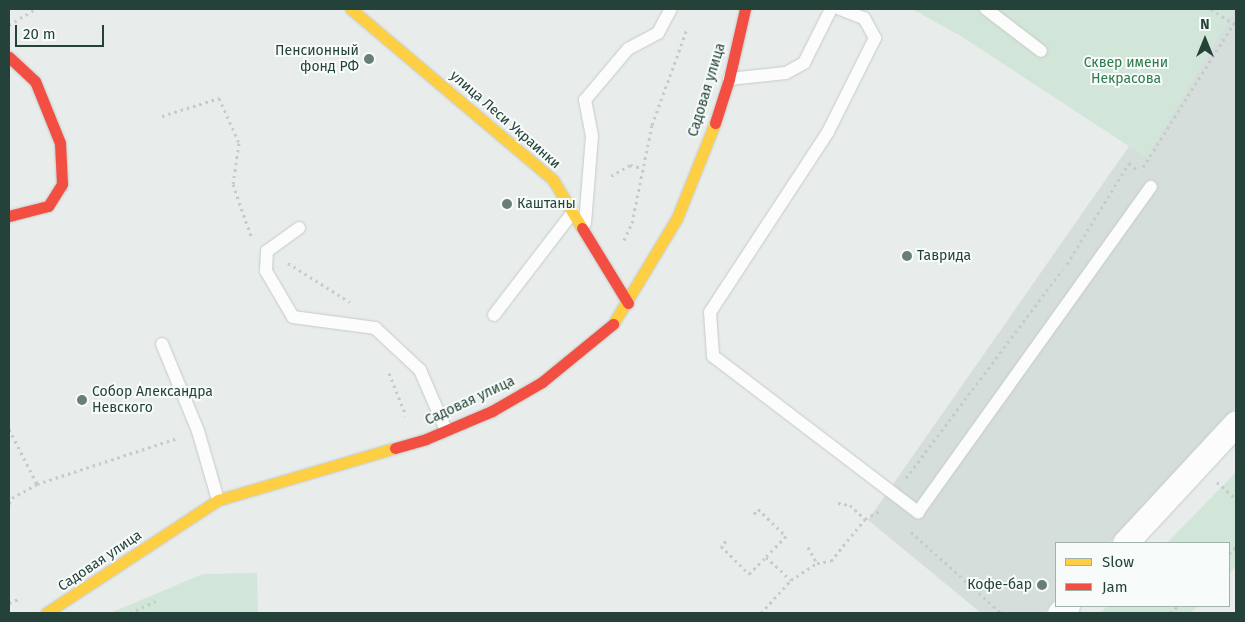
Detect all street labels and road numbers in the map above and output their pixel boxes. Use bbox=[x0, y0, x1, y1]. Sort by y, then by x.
street label: Садовая улица bbox=[685, 41, 729, 139]
street label: улица Леси Украинки bbox=[446, 67, 564, 173]
street label: Садовая улица bbox=[422, 373, 518, 429]
street label: Садовая улица bbox=[55, 527, 145, 595]

